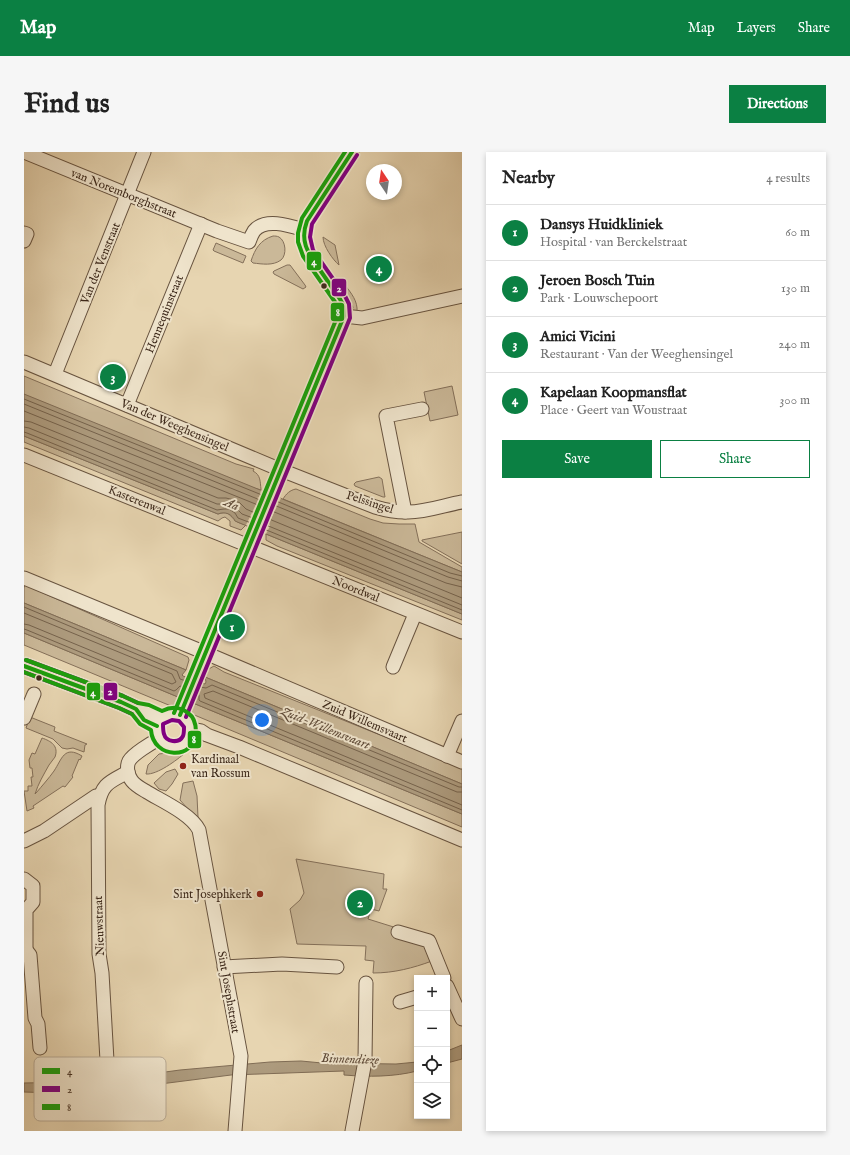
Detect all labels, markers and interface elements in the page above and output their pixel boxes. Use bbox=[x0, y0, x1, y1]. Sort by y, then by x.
text: Map bbox=[20, 16, 56, 40]
text: Map bbox=[688, 19, 715, 37]
text: Layers bbox=[737, 19, 776, 37]
text: Share bbox=[798, 19, 830, 37]
button: Directions bbox=[729, 85, 826, 123]
text: Find us bbox=[24, 87, 110, 122]
north arrow bbox=[366, 164, 402, 200]
street label: van Noremborghstraat bbox=[69, 165, 179, 221]
text: Nearby bbox=[502, 168, 555, 189]
text: 4 results bbox=[766, 170, 810, 187]
text: Dansys Huidkliniek bbox=[540, 215, 663, 234]
street label: Van der Venstraat bbox=[77, 220, 124, 307]
text: 1 bbox=[513, 224, 517, 241]
text: 60 m bbox=[785, 224, 810, 241]
text: Hospital · van Berckelstraat bbox=[540, 234, 687, 251]
line badge: 4 bbox=[306, 251, 322, 271]
pin: 4 bbox=[366, 254, 392, 284]
text: 4 bbox=[310, 255, 317, 269]
text: Jeroen Bosch Tuin bbox=[540, 271, 655, 290]
street label: Hennequinstraat bbox=[142, 273, 188, 356]
line badge: 2 bbox=[331, 278, 347, 297]
text: 2 bbox=[512, 280, 518, 297]
text: 130 m bbox=[781, 280, 810, 297]
unlabelled marker bbox=[319, 281, 329, 291]
text: 2 bbox=[336, 282, 342, 296]
text: Park · Louwschepoort bbox=[540, 290, 658, 307]
line badge: 8 bbox=[330, 302, 345, 322]
text: 8 bbox=[336, 306, 340, 320]
text: Amici Vicini bbox=[540, 327, 616, 346]
text: 3 bbox=[513, 336, 517, 353]
text: 240 m bbox=[778, 336, 810, 353]
text: Restaurant · Van der Weeghensingel bbox=[540, 346, 733, 363]
pin: 3 bbox=[100, 362, 126, 392]
text: Kapelaan Koopmansflat bbox=[540, 383, 687, 402]
text: 4 bbox=[512, 392, 518, 409]
text: 300 m bbox=[779, 392, 810, 409]
street label: Van der Weeghensingel bbox=[118, 396, 232, 455]
text: Place · Geert van Woustraat bbox=[540, 402, 687, 419]
button: Save bbox=[502, 440, 652, 478]
button: Share bbox=[660, 440, 810, 478]
street label: Kasterenwal bbox=[106, 482, 168, 519]
street label: Pelssingel bbox=[344, 488, 396, 517]
water label: Aa bbox=[219, 493, 242, 515]
street label: Noordwal bbox=[330, 573, 382, 606]
pin: 1 bbox=[219, 612, 245, 642]
unlabelled marker bbox=[34, 673, 44, 683]
line badge: 4 bbox=[86, 682, 101, 701]
line badge: 2 bbox=[103, 682, 118, 701]
text: 2 bbox=[107, 685, 113, 699]
text: 4 bbox=[89, 686, 96, 700]
street label: Zuid Willemsvaart bbox=[320, 697, 410, 746]
water label: Zuid-Willemsvaart bbox=[277, 702, 373, 755]
your location bbox=[252, 710, 272, 730]
line badge: 8 bbox=[187, 730, 202, 749]
text: 8 bbox=[192, 733, 196, 747]
place label: Kardinaal van Rossum bbox=[191, 752, 250, 781]
marker: Kardinaal van Rossum bbox=[178, 761, 188, 771]
place label: Sint Josephkerk bbox=[173, 887, 253, 903]
pin: 2 bbox=[347, 888, 373, 918]
marker: Sint Josephkerk bbox=[255, 889, 265, 899]
street label: Nieuwstraat bbox=[91, 896, 108, 956]
street label: Sint Josephstraat bbox=[213, 950, 243, 1035]
map controls bbox=[414, 975, 450, 1119]
button: + bbox=[414, 975, 450, 1011]
button: − bbox=[414, 1011, 450, 1047]
button: locate bbox=[414, 1047, 450, 1083]
water label: Binnendieze bbox=[321, 1050, 380, 1069]
legend bbox=[34, 1057, 166, 1121]
text: 4 bbox=[67, 1065, 73, 1079]
text: 2 bbox=[67, 1083, 72, 1097]
button: layers bbox=[414, 1083, 450, 1119]
text: 8 bbox=[67, 1101, 71, 1115]

